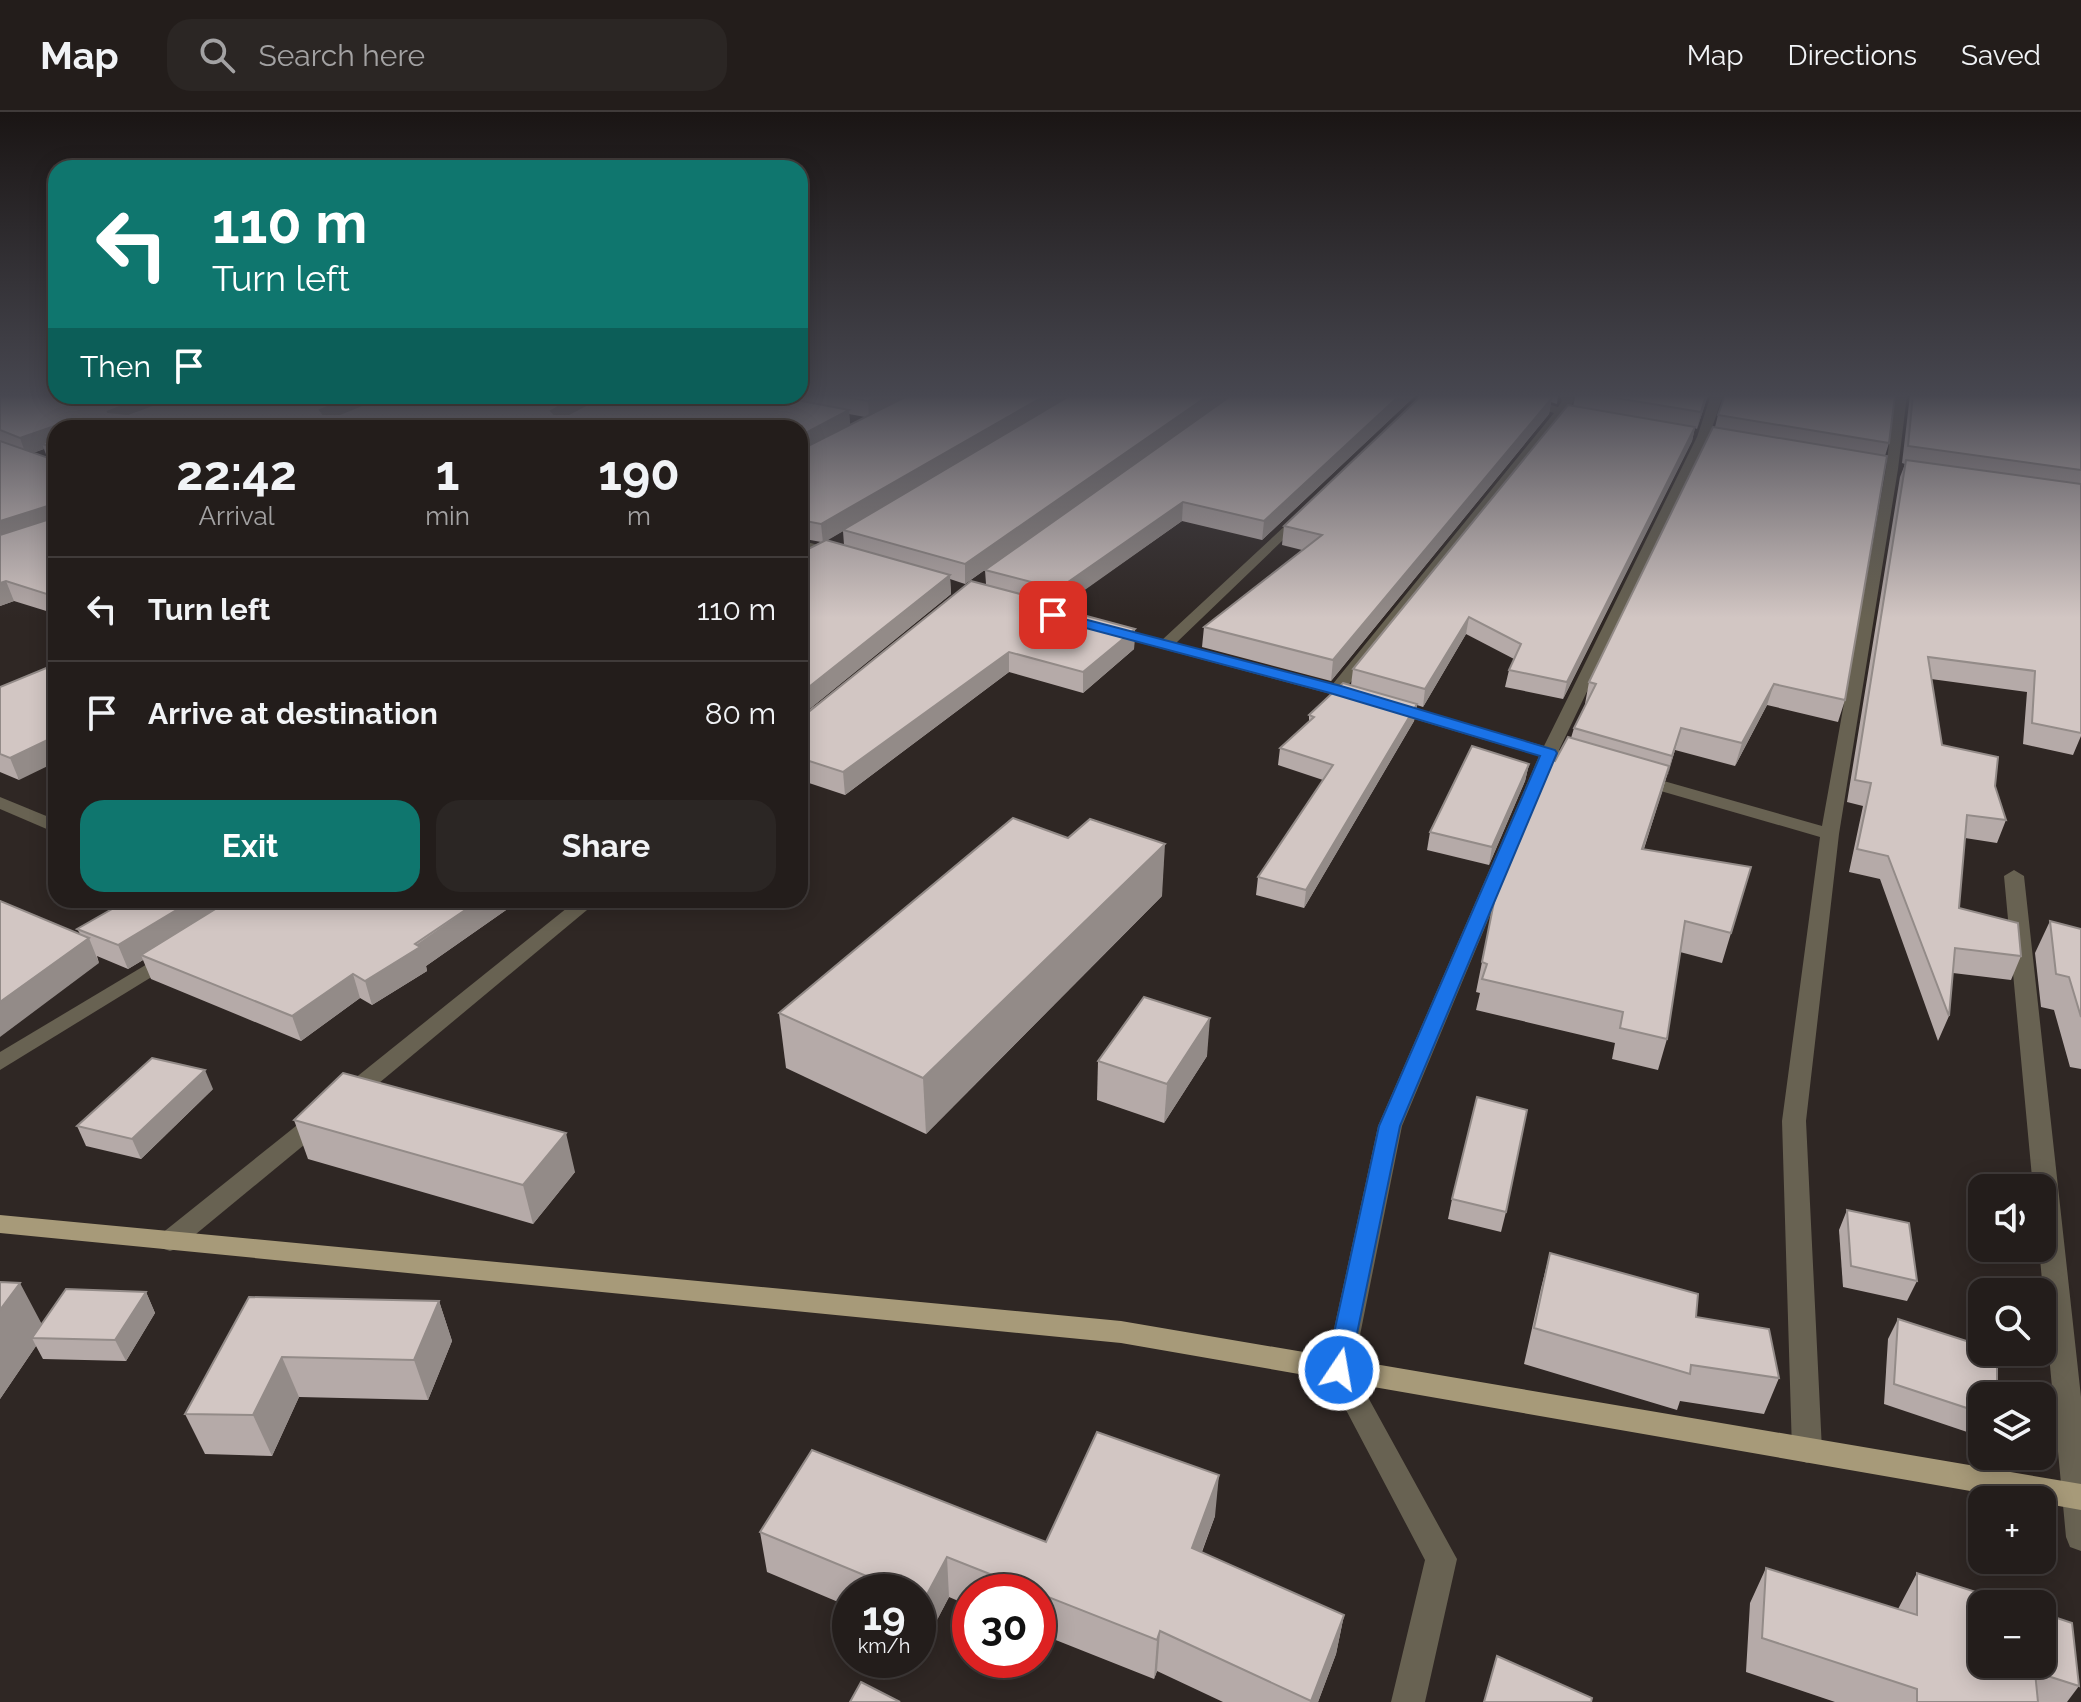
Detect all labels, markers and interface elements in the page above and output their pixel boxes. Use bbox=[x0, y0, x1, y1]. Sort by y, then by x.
search box bbox=[167, 19, 727, 91]
text: Map bbox=[40, 33, 119, 78]
icon: search bbox=[195, 33, 239, 77]
text: Search here bbox=[259, 38, 425, 73]
text: Map bbox=[1687, 39, 1744, 72]
text: Directions bbox=[1788, 39, 1917, 72]
text: Saved bbox=[1961, 39, 2041, 72]
text: 110 m bbox=[212, 190, 367, 256]
icon: left bbox=[80, 192, 184, 296]
text: Turn left bbox=[212, 257, 350, 299]
icon: arrive bbox=[167, 344, 211, 388]
text: Then bbox=[80, 349, 151, 384]
text: 22:42 bbox=[176, 445, 297, 501]
text: 1 bbox=[436, 445, 459, 501]
text: 190 bbox=[598, 445, 680, 501]
text: Arrival bbox=[198, 501, 275, 531]
text: min bbox=[425, 501, 470, 531]
text: m bbox=[627, 501, 651, 531]
pin bbox=[1019, 581, 1087, 649]
icon: left bbox=[80, 587, 124, 631]
text: Turn left bbox=[148, 592, 270, 627]
text: 110 m bbox=[697, 592, 776, 627]
icon: arrive bbox=[1031, 593, 1075, 637]
icon: arrive bbox=[80, 691, 124, 735]
text: Arrive at destination bbox=[148, 696, 438, 731]
text: 80 m bbox=[705, 696, 776, 731]
button: Exit bbox=[80, 800, 420, 892]
button: Share bbox=[436, 800, 776, 892]
map controls bbox=[1968, 1174, 2056, 1678]
button: sound bbox=[1968, 1174, 2056, 1262]
button: search bbox=[1968, 1278, 2056, 1366]
position arrow bbox=[1297, 1328, 1381, 1412]
button: layers bbox=[1968, 1382, 2056, 1470]
button: + bbox=[1968, 1486, 2056, 1574]
speed limit sign: 30 bbox=[952, 1574, 1056, 1678]
button: − bbox=[1968, 1590, 2056, 1678]
text: 19 bbox=[862, 1592, 906, 1639]
text: km/h bbox=[858, 1634, 910, 1658]

